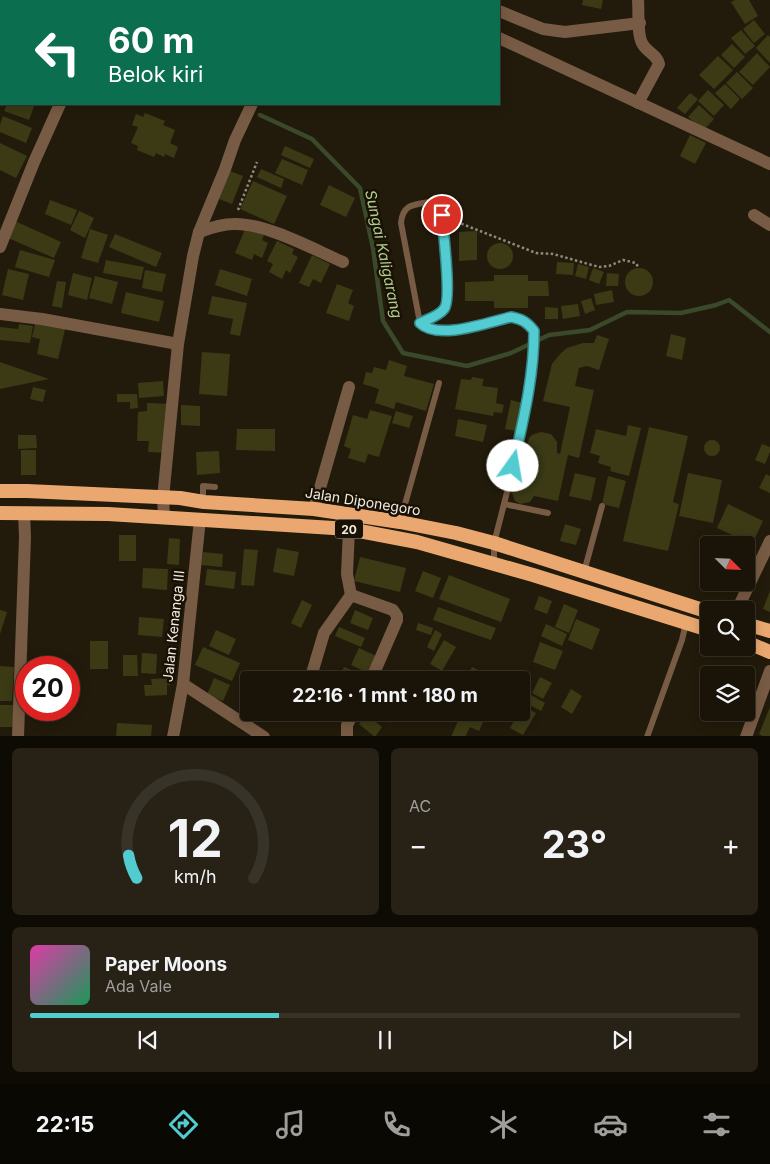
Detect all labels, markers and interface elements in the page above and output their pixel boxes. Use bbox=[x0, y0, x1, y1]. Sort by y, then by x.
text: 60 m bbox=[108, 19, 195, 61]
icon: left bbox=[25, 20, 90, 85]
text: Belok kiri bbox=[108, 61, 203, 87]
water label: Sungai Kaligarang bbox=[361, 188, 407, 320]
pin bbox=[421, 194, 463, 236]
icon: arrive bbox=[428, 201, 456, 229]
position arrow bbox=[486, 439, 538, 491]
street label: Jalan Diponegoro bbox=[304, 483, 422, 519]
road number: 20 bbox=[335, 520, 363, 538]
north arrow bbox=[700, 536, 755, 591]
map controls bbox=[700, 536, 755, 721]
street label: Jalan Kenanga III bbox=[159, 569, 187, 683]
button: search bbox=[700, 601, 755, 656]
speed limit sign: 20 bbox=[15, 656, 80, 721]
button: layers bbox=[700, 666, 755, 721]
text: 22:16 · 1 mnt · 180 m bbox=[292, 684, 478, 707]
text: AC bbox=[409, 796, 431, 816]
text: 12 bbox=[168, 807, 223, 870]
text: 23° bbox=[542, 821, 607, 867]
text: − bbox=[409, 828, 428, 862]
text: + bbox=[721, 828, 740, 862]
text: km/h bbox=[174, 866, 217, 887]
text: Paper Moons bbox=[105, 953, 227, 976]
text: Ada Vale bbox=[105, 976, 172, 996]
icon: previous bbox=[134, 1026, 162, 1054]
icon: pause bbox=[371, 1026, 399, 1054]
icon: next bbox=[608, 1026, 636, 1054]
icon: directions bbox=[166, 1107, 201, 1142]
icon: music bbox=[273, 1107, 308, 1142]
icon: phone bbox=[379, 1107, 414, 1142]
icon: climate bbox=[486, 1107, 521, 1142]
icon: car bbox=[593, 1107, 628, 1142]
icon: filters bbox=[699, 1107, 734, 1142]
text: 22:15 bbox=[36, 1111, 94, 1137]

